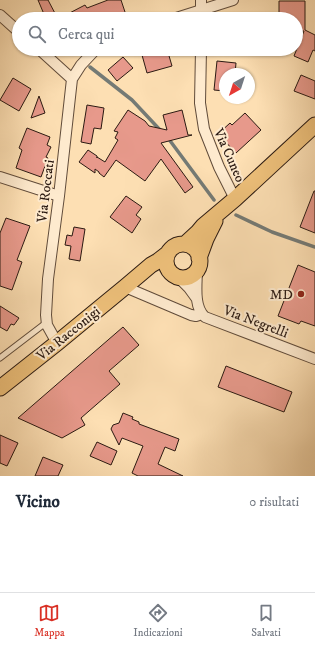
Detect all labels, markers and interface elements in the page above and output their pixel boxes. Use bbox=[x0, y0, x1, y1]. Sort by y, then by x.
search box bbox=[12, 12, 303, 56]
icon: search bbox=[26, 23, 48, 45]
text: Cerca qui bbox=[58, 25, 114, 44]
north arrow bbox=[219, 68, 255, 104]
street label: Via Cuneo bbox=[209, 125, 249, 185]
street label: Via Roccati bbox=[33, 158, 59, 225]
place label: MD bbox=[270, 286, 293, 304]
marker: MD bbox=[296, 289, 306, 299]
street label: Via Negrelli bbox=[220, 301, 291, 343]
street label: Via Racconigi bbox=[32, 302, 104, 366]
text: Vicino bbox=[16, 491, 60, 513]
text: 0 risultati bbox=[249, 494, 299, 510]
tab: Mappa bbox=[34, 602, 65, 640]
tab: Indicazioni bbox=[133, 602, 183, 640]
tab: Salvati bbox=[251, 602, 281, 640]

